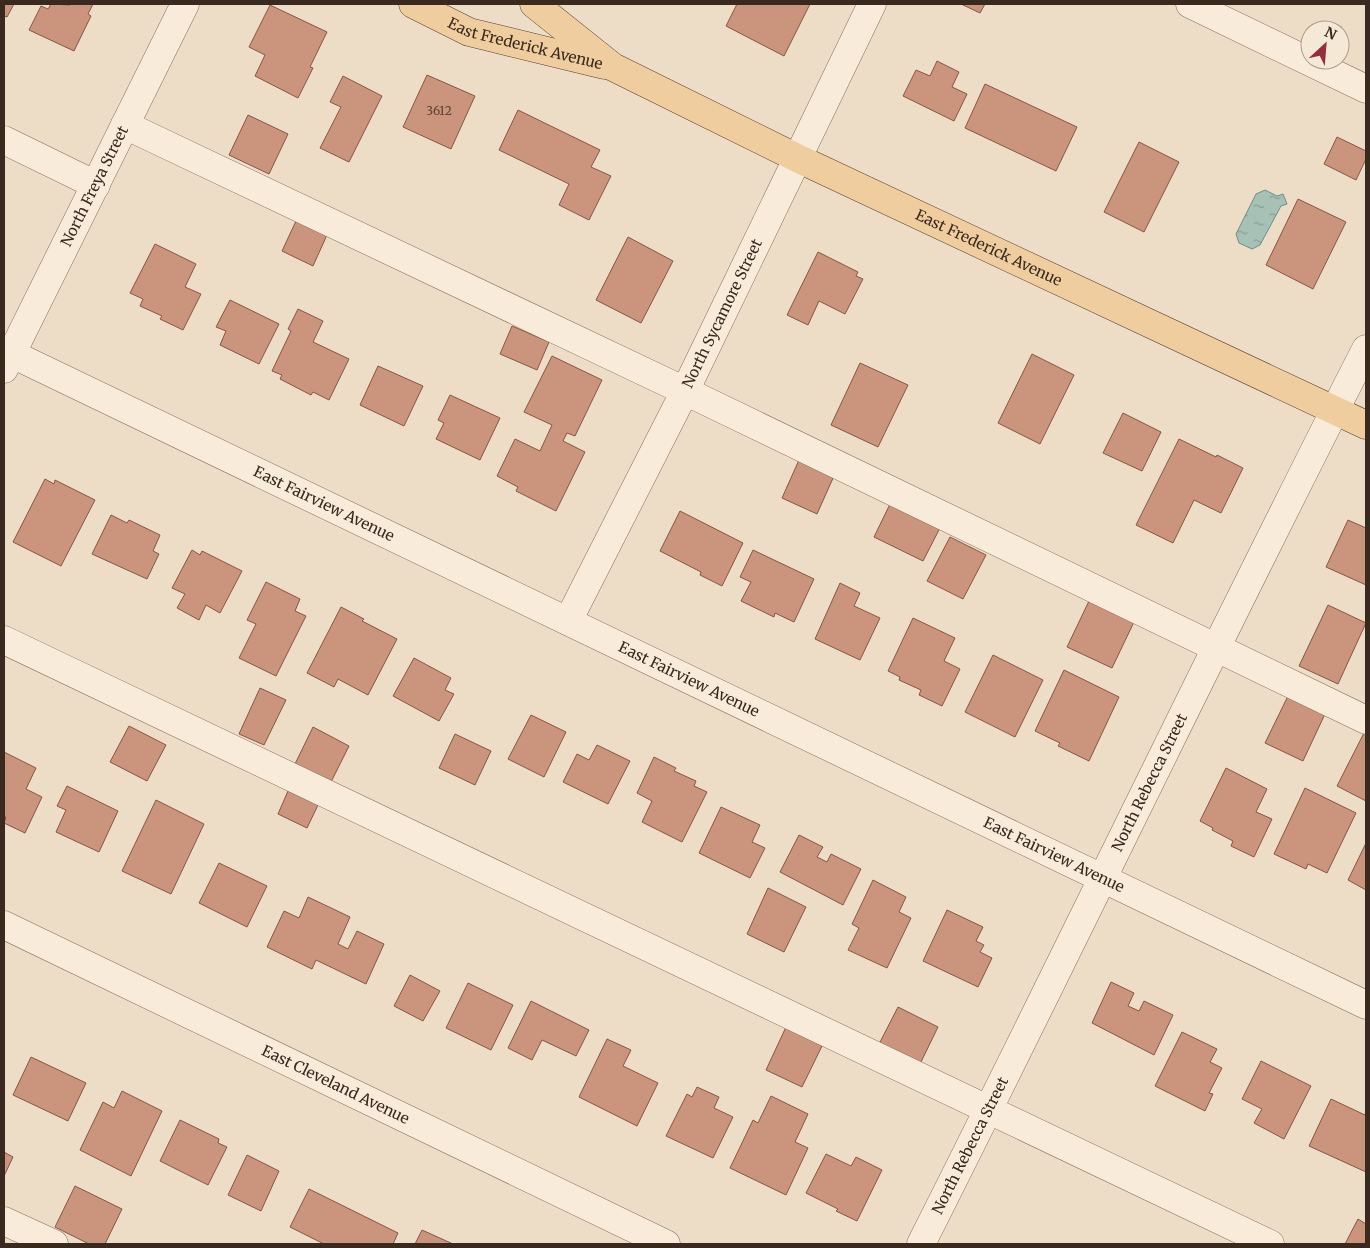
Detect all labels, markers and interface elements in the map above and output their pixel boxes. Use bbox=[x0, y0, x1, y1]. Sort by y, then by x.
street label: East Frederick Avenue bbox=[445, 13, 605, 73]
north arrow bbox=[1300, 20, 1350, 70]
text: N bbox=[1322, 23, 1340, 44]
house number: 3612 bbox=[426, 103, 452, 118]
street label: North Freya Street bbox=[56, 122, 132, 250]
street label: East Frederick Avenue bbox=[912, 205, 1065, 290]
street label: North Sycamore Street bbox=[678, 236, 766, 391]
street label: East Fairview Avenue bbox=[251, 462, 398, 545]
street label: East Fairview Avenue bbox=[616, 637, 763, 721]
street label: North Rebecca Street bbox=[1107, 710, 1191, 854]
street label: East Fairview Avenue bbox=[981, 813, 1128, 896]
street label: East Cleveland Avenue bbox=[259, 1041, 413, 1128]
street label: North Rebecca Street bbox=[928, 1073, 1012, 1217]

